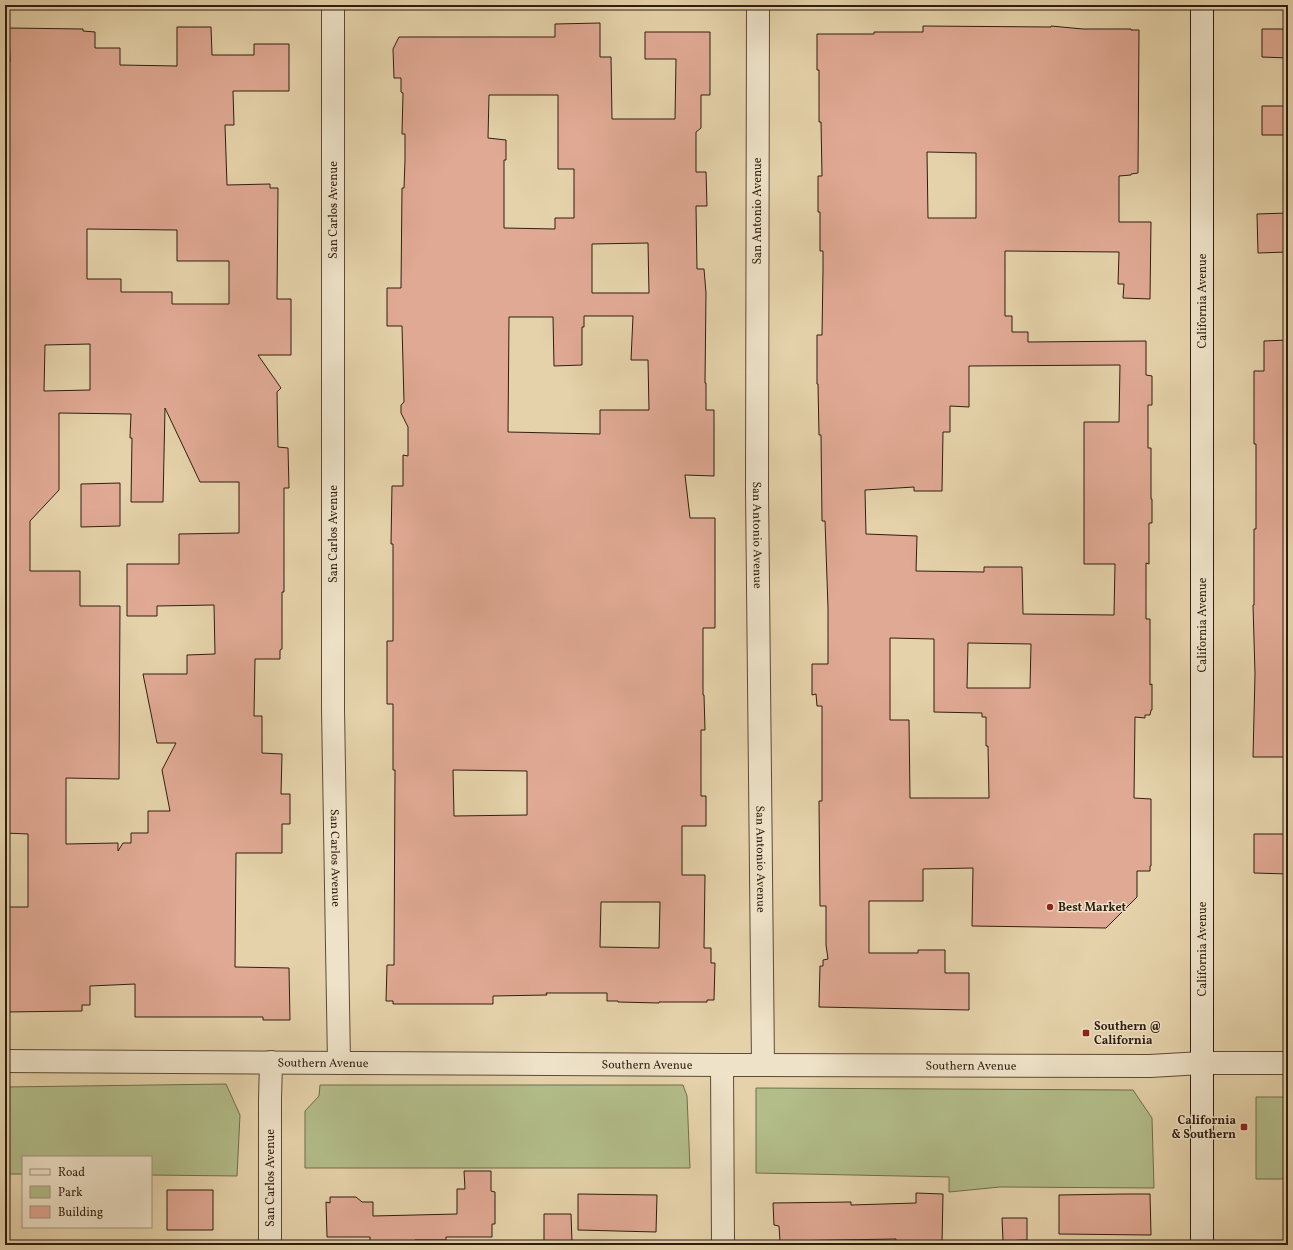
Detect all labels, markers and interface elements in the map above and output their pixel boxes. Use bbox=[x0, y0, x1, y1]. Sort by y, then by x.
street label: San Antonio Avenue bbox=[750, 157, 766, 265]
street label: San Carlos Avenue bbox=[326, 161, 342, 259]
street label: California Avenue bbox=[1195, 253, 1211, 348]
street label: San Antonio Avenue bbox=[748, 481, 765, 589]
street label: San Carlos Avenue bbox=[326, 485, 342, 583]
street label: California Avenue bbox=[1195, 577, 1211, 672]
street label: San Antonio Avenue bbox=[751, 805, 768, 913]
street label: San Carlos Avenue bbox=[326, 809, 343, 907]
place label: Best Market bbox=[1058, 900, 1127, 916]
street label: California Avenue bbox=[1195, 901, 1211, 996]
marker: Best Market bbox=[1045, 902, 1055, 912]
place label: Southern @ California bbox=[1094, 1019, 1161, 1049]
marker: Southern @ California bbox=[1081, 1028, 1091, 1038]
street label: Southern Avenue bbox=[278, 1056, 369, 1072]
street label: Southern Avenue bbox=[602, 1057, 693, 1074]
street label: Southern Avenue bbox=[926, 1058, 1017, 1075]
place label: California & Southern bbox=[1172, 1113, 1236, 1143]
marker: California & Southern bbox=[1239, 1122, 1249, 1132]
street label: San Carlos Avenue bbox=[263, 1129, 279, 1227]
legend bbox=[22, 1156, 152, 1228]
text: Road bbox=[58, 1165, 85, 1181]
text: Park bbox=[58, 1185, 83, 1201]
text: Building bbox=[58, 1205, 103, 1221]

